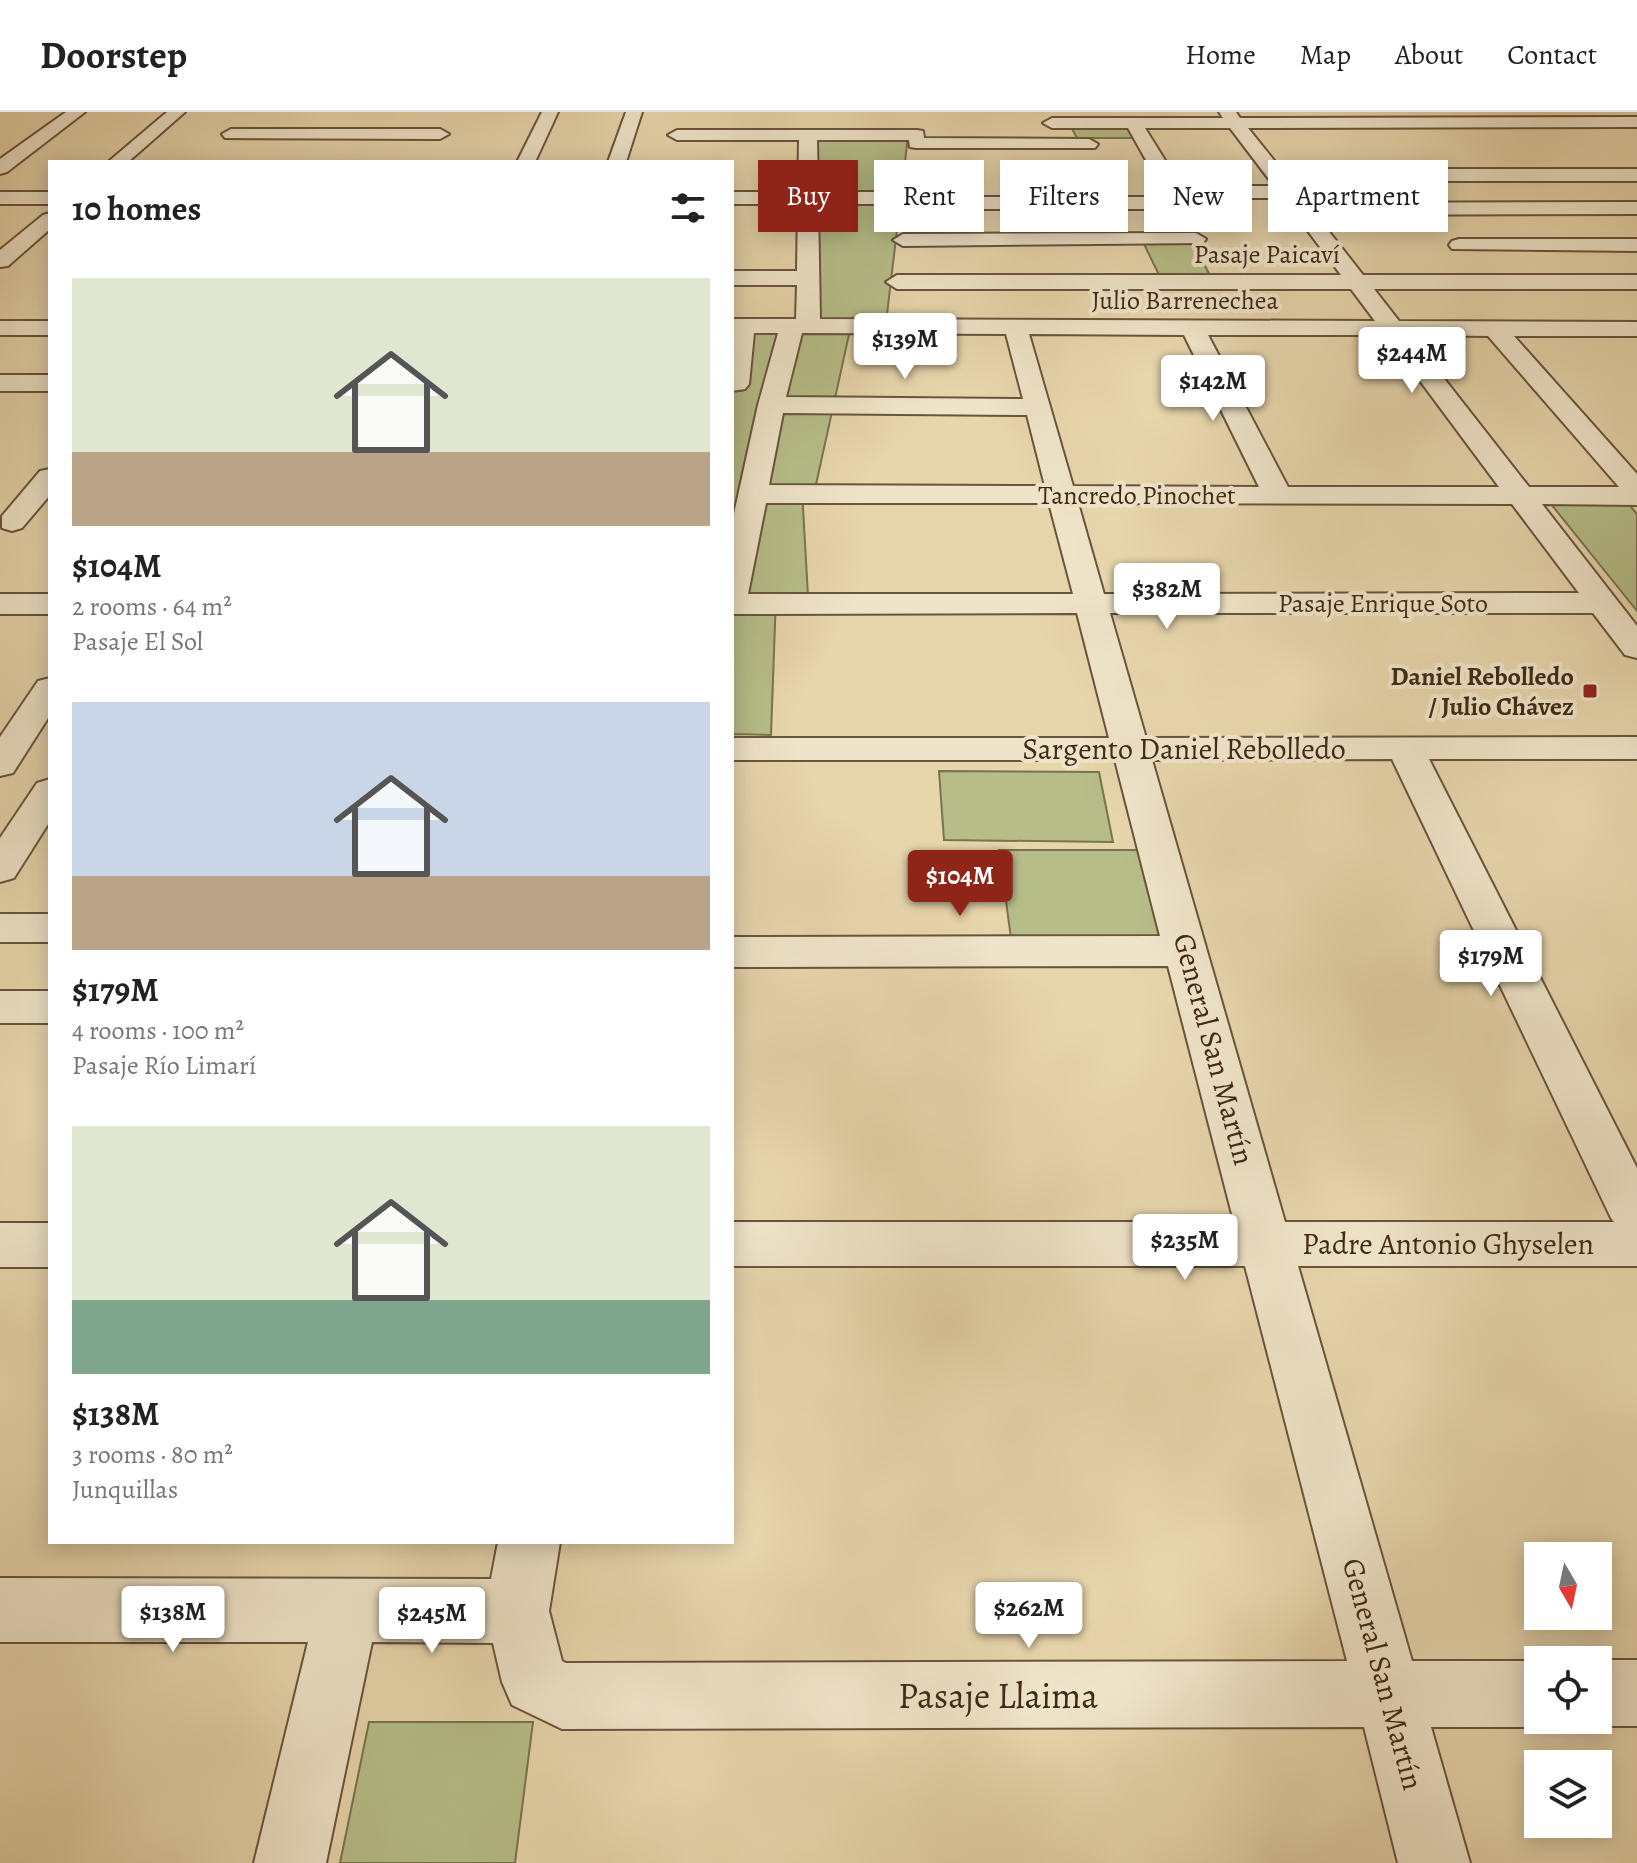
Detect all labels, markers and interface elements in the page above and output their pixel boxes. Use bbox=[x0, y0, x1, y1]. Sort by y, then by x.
text: Doorstep bbox=[40, 29, 187, 81]
text: Home bbox=[1185, 36, 1256, 74]
text: Map bbox=[1300, 36, 1351, 74]
text: About bbox=[1395, 36, 1463, 74]
text: Contact bbox=[1507, 36, 1597, 74]
chip: Buy bbox=[758, 160, 858, 232]
chip: Rent bbox=[874, 160, 984, 232]
chip: Filters bbox=[1000, 160, 1128, 232]
chip: New bbox=[1144, 160, 1252, 232]
chip: Apartment bbox=[1268, 160, 1448, 232]
text: 10 homes bbox=[72, 185, 201, 232]
icon: filters bbox=[666, 186, 710, 230]
street label: Pasaje Paicaví bbox=[1194, 237, 1340, 272]
street label: Julio Barrenechea bbox=[1091, 283, 1279, 318]
pin: $139M bbox=[849, 313, 961, 381]
text: $139M bbox=[872, 321, 938, 356]
pin: $244M bbox=[1356, 327, 1468, 395]
icon: home bbox=[319, 330, 463, 474]
text: $244M bbox=[1377, 335, 1447, 370]
pin: $142M bbox=[1157, 355, 1269, 423]
text: $142M bbox=[1179, 363, 1247, 398]
street label: Tancredo Pinochet bbox=[1038, 478, 1236, 513]
text: $104M bbox=[72, 542, 162, 589]
pin: $382M bbox=[1111, 563, 1223, 631]
text: $382M bbox=[1132, 571, 1202, 606]
street label: Pasaje Enrique Soto bbox=[1278, 586, 1488, 621]
text: 2 rooms · 64 m² bbox=[72, 589, 232, 624]
text: Pasaje El Sol bbox=[72, 624, 203, 659]
place label: Daniel Rebolledo / Julio Chávez bbox=[1390, 659, 1574, 724]
marker: Daniel Rebolledo / Julio Chávez bbox=[1581, 682, 1599, 700]
street label: Sargento Daniel Rebolledo bbox=[1022, 729, 1346, 769]
icon: home bbox=[319, 754, 463, 898]
pin: $104M bbox=[904, 850, 1016, 918]
text: $104M bbox=[926, 858, 994, 893]
street label: General San Martín bbox=[1164, 929, 1264, 1169]
pin: $179M bbox=[1435, 930, 1547, 998]
text: $179M bbox=[1458, 938, 1524, 973]
text: $179M bbox=[72, 966, 159, 1013]
text: 4 rooms · 100 m² bbox=[72, 1013, 244, 1048]
text: Pasaje Río Limarí bbox=[72, 1048, 256, 1083]
icon: home bbox=[319, 1178, 463, 1322]
pin: $235M bbox=[1129, 1214, 1241, 1282]
text: $235M bbox=[1151, 1222, 1219, 1257]
street label: Padre Antonio Ghyselen bbox=[1302, 1224, 1594, 1264]
text: $138M bbox=[72, 1390, 160, 1437]
text: 3 rooms · 80 m² bbox=[72, 1437, 233, 1472]
text: Junquillas bbox=[72, 1472, 178, 1507]
north arrow bbox=[1524, 1542, 1612, 1630]
map controls bbox=[1524, 1542, 1612, 1838]
street label: General San Martín bbox=[1333, 1554, 1433, 1794]
pin: $262M bbox=[973, 1582, 1085, 1650]
pin: $138M bbox=[117, 1586, 229, 1654]
pin: $245M bbox=[376, 1587, 488, 1655]
text: $262M bbox=[993, 1590, 1065, 1625]
text: $138M bbox=[140, 1594, 206, 1629]
text: $245M bbox=[397, 1595, 467, 1630]
button: locate bbox=[1524, 1646, 1612, 1734]
street label: Pasaje Llaima bbox=[898, 1671, 1098, 1720]
button: layers bbox=[1524, 1750, 1612, 1838]

